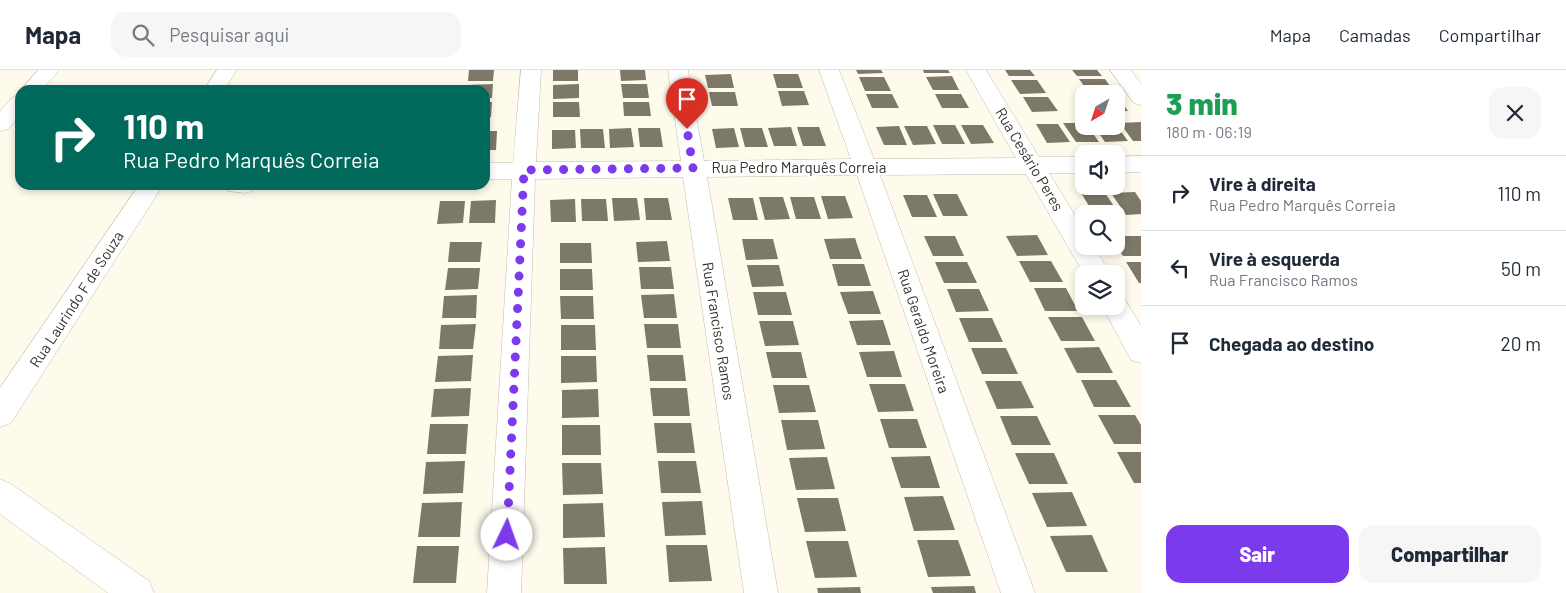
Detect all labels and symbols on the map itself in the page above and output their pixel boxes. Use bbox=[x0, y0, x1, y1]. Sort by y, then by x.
pin bbox=[666, 78, 708, 129]
north arrow bbox=[1075, 85, 1125, 135]
street label: Rua Cesário Peres bbox=[992, 104, 1068, 214]
street label: Rua Pedro Marquês Correia bbox=[712, 158, 886, 176]
street label: Rua Laurindo F de Souza bbox=[25, 228, 127, 370]
street label: Rua Francisco Ramos bbox=[699, 261, 739, 401]
street label: Rua Geraldo Moreira bbox=[894, 267, 954, 395]
position arrow bbox=[480, 508, 532, 560]

